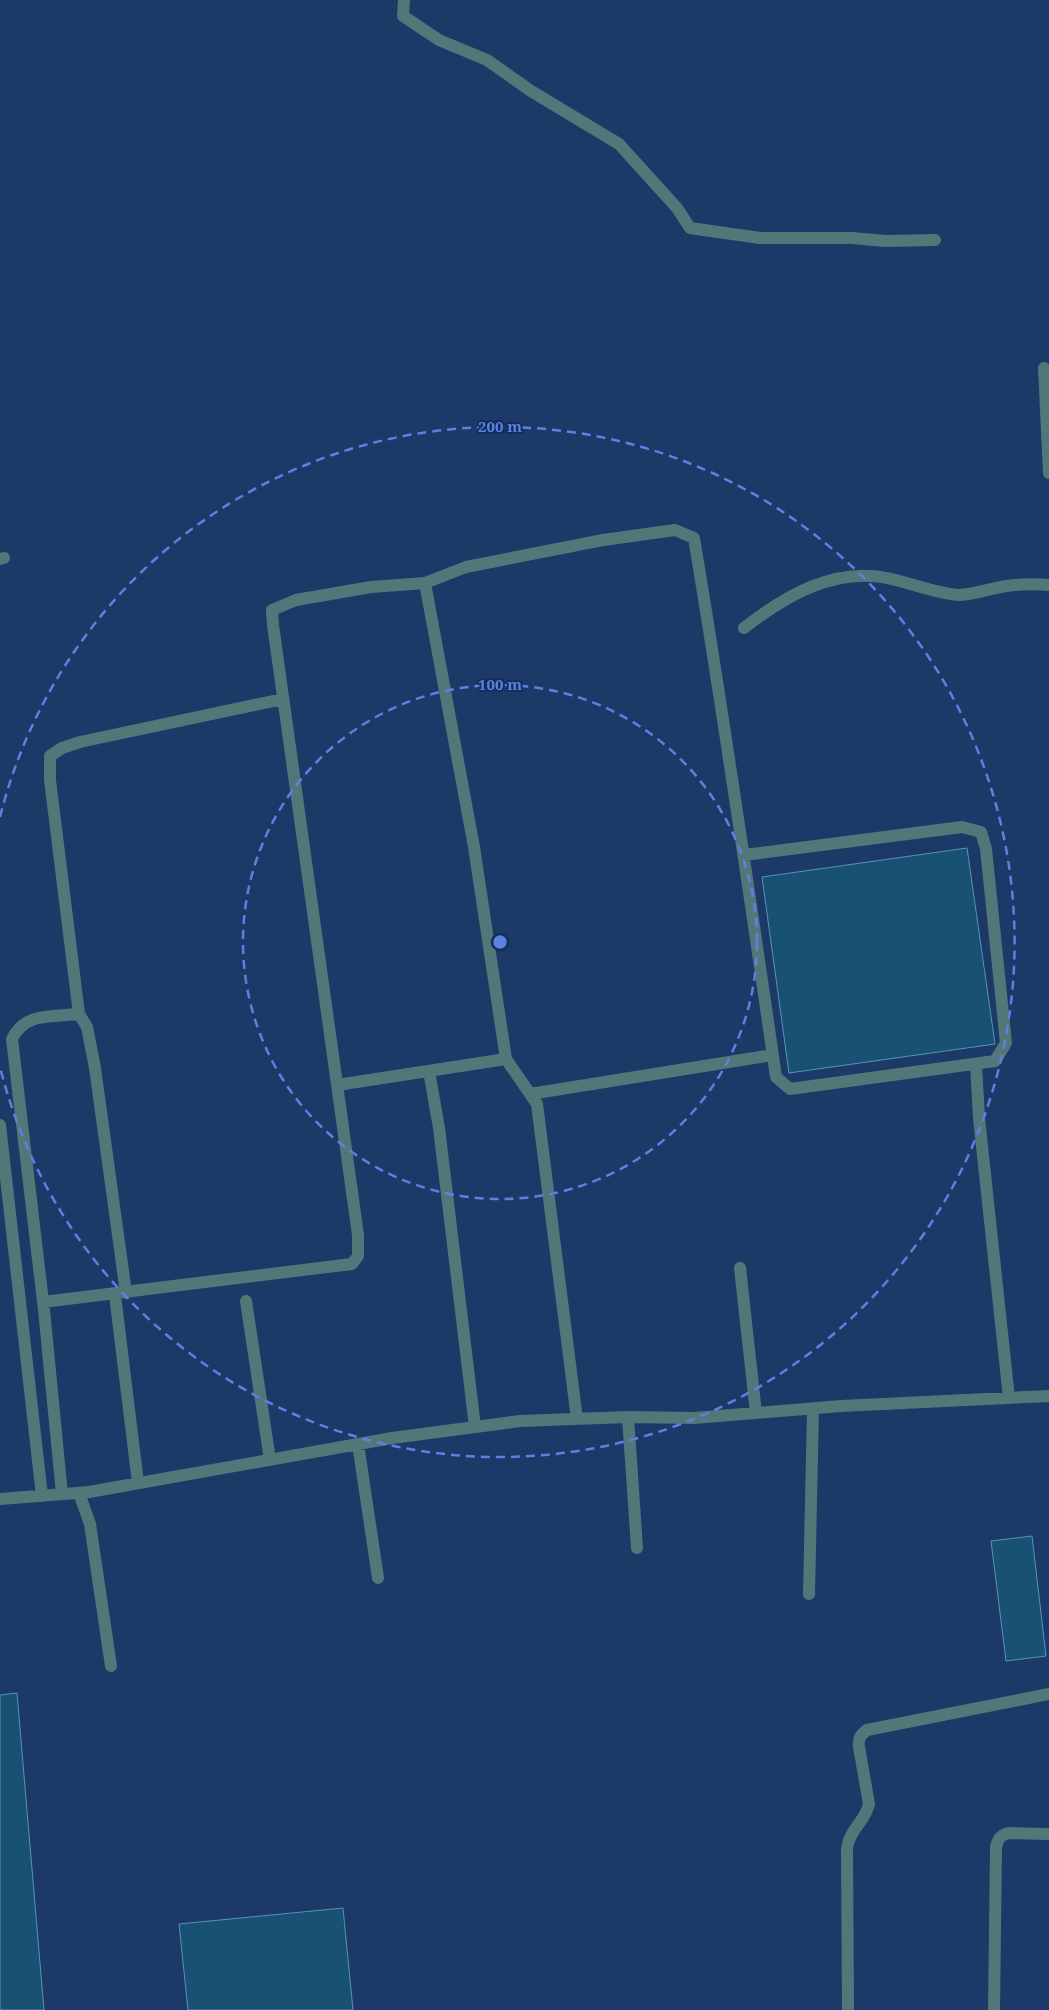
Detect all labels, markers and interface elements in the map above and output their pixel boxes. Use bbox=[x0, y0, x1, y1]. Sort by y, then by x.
text: 200 m bbox=[478, 416, 522, 436]
text: 100 m bbox=[478, 674, 522, 694]
centre of rings bbox=[491, 933, 509, 951]

